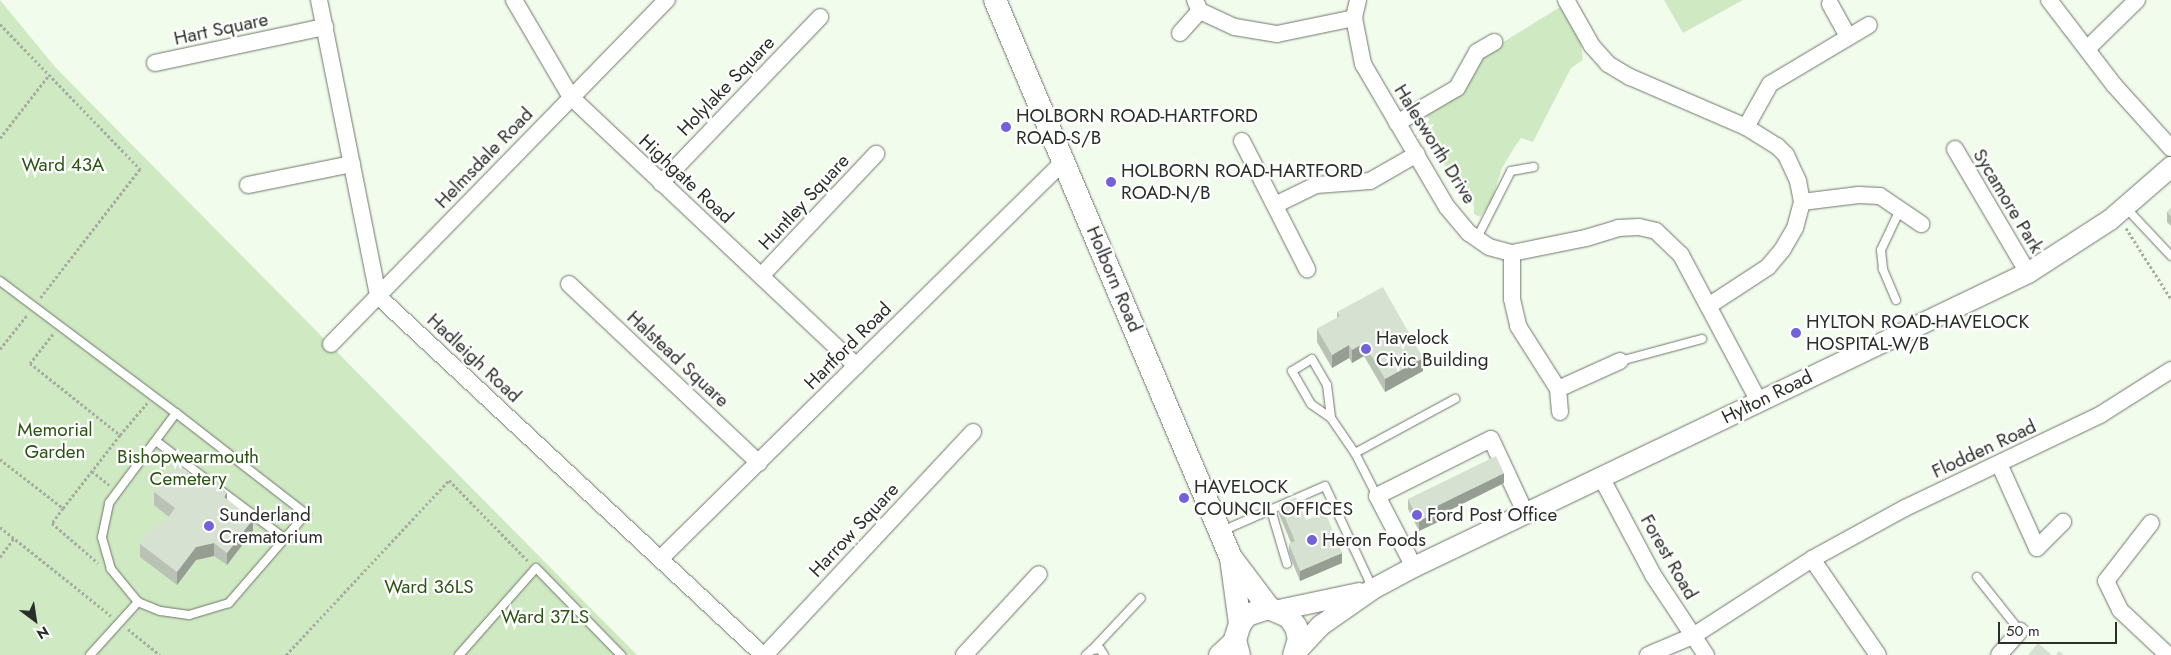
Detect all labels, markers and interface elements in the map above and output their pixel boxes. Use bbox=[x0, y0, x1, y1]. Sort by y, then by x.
street label: Hart Square bbox=[172, 8, 270, 50]
street label: Holylake Square bbox=[673, 31, 779, 141]
street label: Halesworth Drive bbox=[1389, 80, 1481, 208]
street label: Helmsdale Road bbox=[430, 103, 538, 213]
place label: HOLBORN ROAD-HARTFORD ROAD-S/B bbox=[1016, 105, 1258, 149]
marker: HOLBORN ROAD-HARTFORD ROAD-S/B bbox=[1000, 121, 1012, 133]
street label: Highgate Road bbox=[634, 130, 738, 228]
street label: Sycamore Park bbox=[1968, 145, 2048, 257]
street label: Huntley Square bbox=[754, 149, 854, 255]
park label: Ward 43A bbox=[22, 154, 104, 176]
place label: HOLBORN ROAD-HARTFORD ROAD-N/B bbox=[1121, 160, 1363, 204]
marker: HOLBORN ROAD-HARTFORD ROAD-N/B bbox=[1105, 176, 1117, 188]
street label: Holborn Road bbox=[1081, 223, 1147, 335]
street label: Hartford Road bbox=[800, 298, 896, 394]
street label: Halstead Square bbox=[622, 306, 734, 412]
street label: Hadleigh Road bbox=[422, 309, 526, 407]
place label: HYLTON ROAD-HAVELOCK HOSPITAL-W/B bbox=[1806, 311, 2029, 355]
place label: Havelock Civic Building bbox=[1376, 327, 1488, 371]
marker: HYLTON ROAD-HAVELOCK HOSPITAL-W/B bbox=[1790, 327, 1802, 339]
marker: Havelock Civic Building bbox=[1360, 343, 1372, 355]
street label: Hylton Road bbox=[1718, 365, 1816, 429]
street label: Flodden Road bbox=[1928, 415, 2040, 483]
park label: Memorial Garden bbox=[17, 419, 93, 463]
park label: Bishopwearmouth Cemetery bbox=[117, 446, 259, 490]
place label: HAVELOCK COUNCIL OFFICES bbox=[1194, 476, 1353, 520]
street label: Harrow Square bbox=[805, 478, 903, 582]
marker: HAVELOCK COUNCIL OFFICES bbox=[1178, 492, 1190, 504]
place label: Sunderland Crematorium bbox=[219, 504, 323, 548]
place label: Ford Post Office bbox=[1427, 504, 1557, 526]
marker: Ford Post Office bbox=[1411, 509, 1423, 521]
street label: Forest Road bbox=[1636, 511, 1702, 603]
marker: Sunderland Crematorium bbox=[203, 520, 215, 532]
place label: Heron Foods bbox=[1322, 529, 1426, 551]
marker: Heron Foods bbox=[1306, 534, 1318, 546]
park label: Ward 36LS bbox=[384, 576, 474, 598]
north arrow bbox=[10, 595, 60, 645]
park label: Ward 37LS bbox=[501, 606, 589, 628]
scale bar bbox=[2001, 612, 2120, 644]
text: 50 m bbox=[2006, 620, 2040, 642]
text: N bbox=[33, 621, 53, 644]

